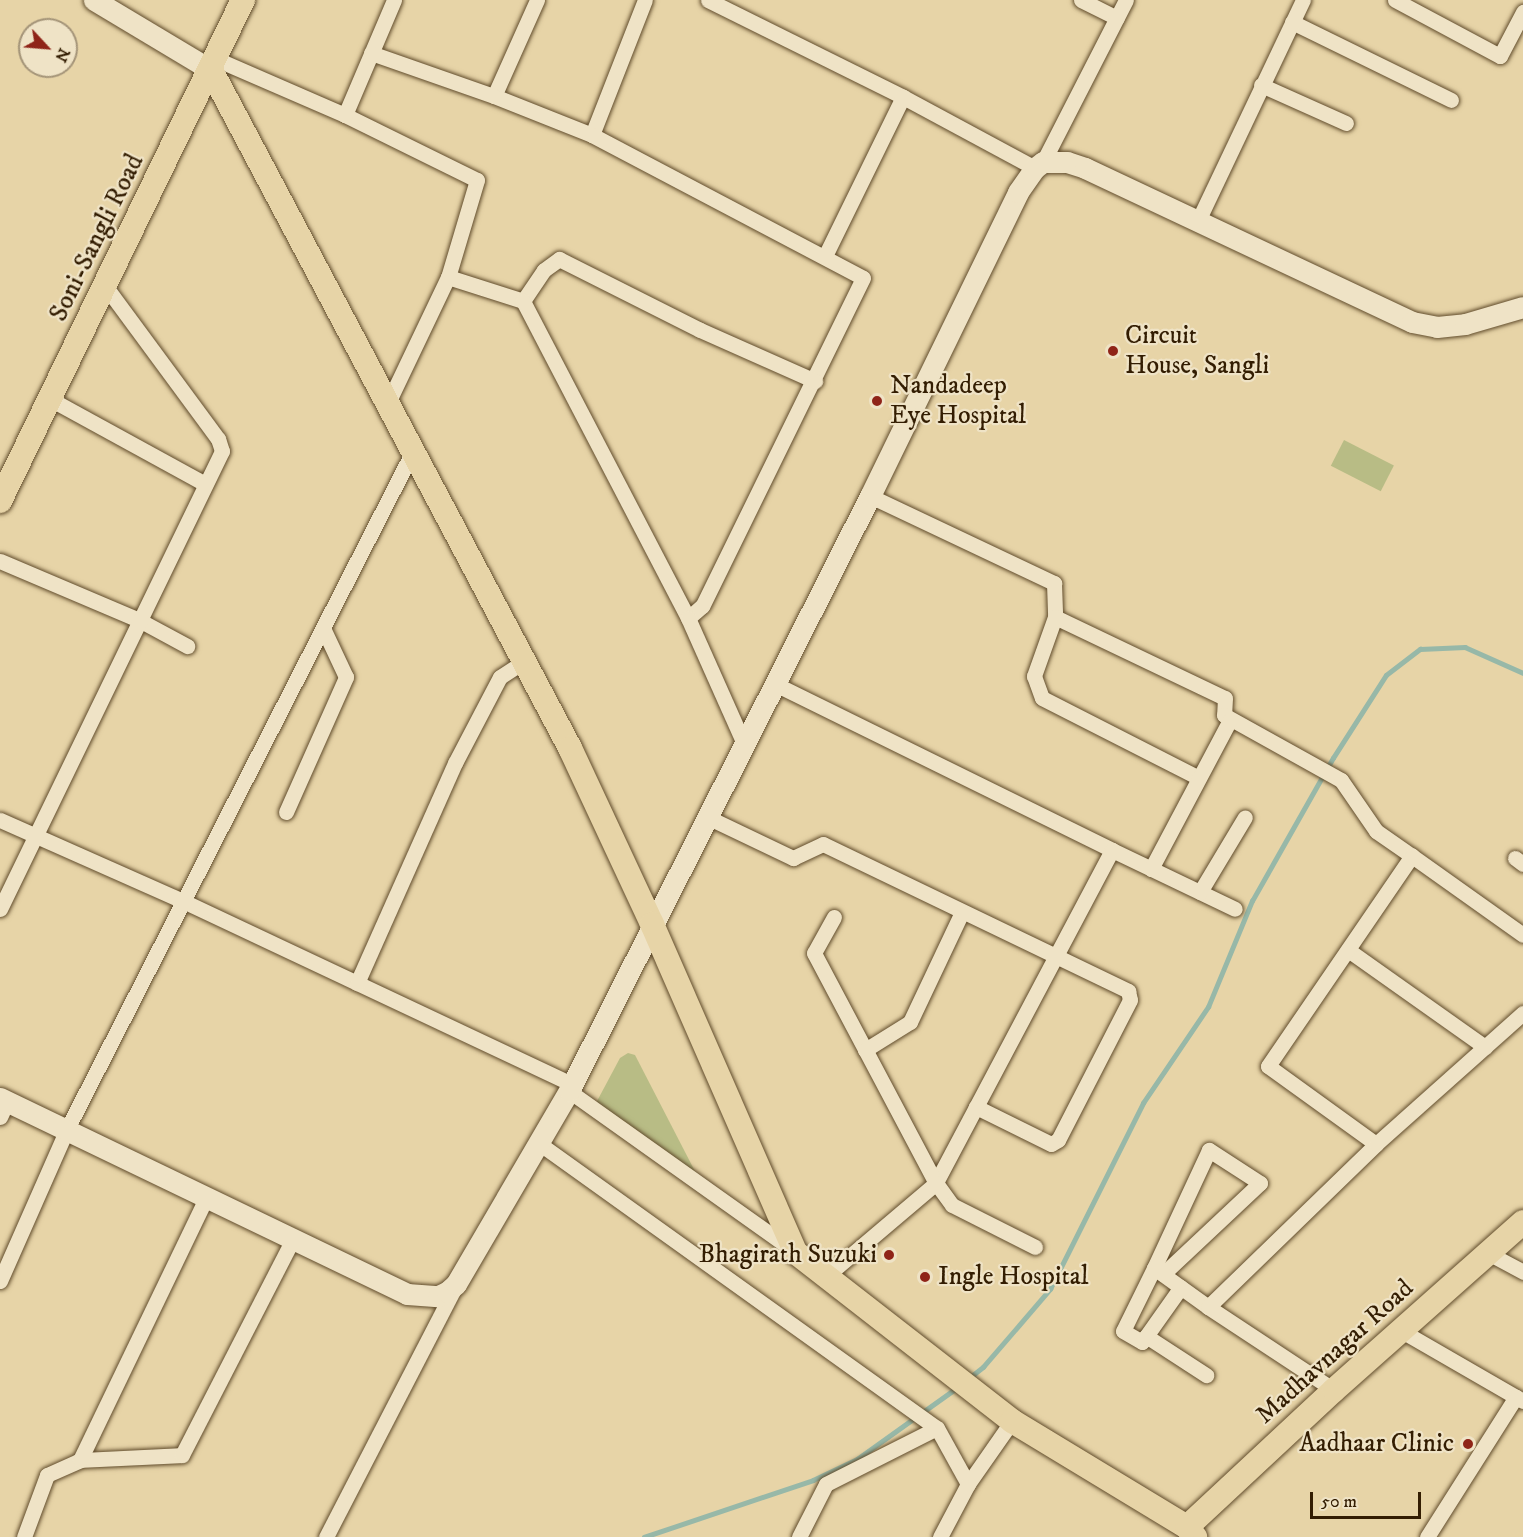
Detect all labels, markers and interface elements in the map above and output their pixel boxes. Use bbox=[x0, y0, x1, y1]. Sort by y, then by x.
north arrow bbox=[18, 18, 78, 78]
text: N bbox=[51, 45, 74, 65]
street label: Soni-Sangli Road bbox=[43, 149, 151, 327]
place label: Circuit House, Sangli bbox=[1125, 320, 1269, 382]
marker: Circuit House, Sangli bbox=[1106, 344, 1120, 358]
place label: Nandadeep Eye Hospital bbox=[890, 370, 1026, 431]
marker: Nandadeep Eye Hospital bbox=[868, 392, 886, 410]
place label: Bhagirath Suzuki bbox=[699, 1239, 877, 1271]
marker: Bhagirath Suzuki bbox=[882, 1248, 896, 1262]
place label: Ingle Hospital bbox=[938, 1261, 1089, 1293]
marker: Ingle Hospital bbox=[916, 1268, 934, 1286]
street label: Madhavnagar Road bbox=[1250, 1273, 1420, 1431]
place label: Aadhaar Clinic bbox=[1299, 1428, 1454, 1460]
marker: Aadhaar Clinic bbox=[1459, 1435, 1477, 1453]
scale bar bbox=[1313, 1480, 1424, 1518]
text: 50 m bbox=[1321, 1491, 1357, 1513]

